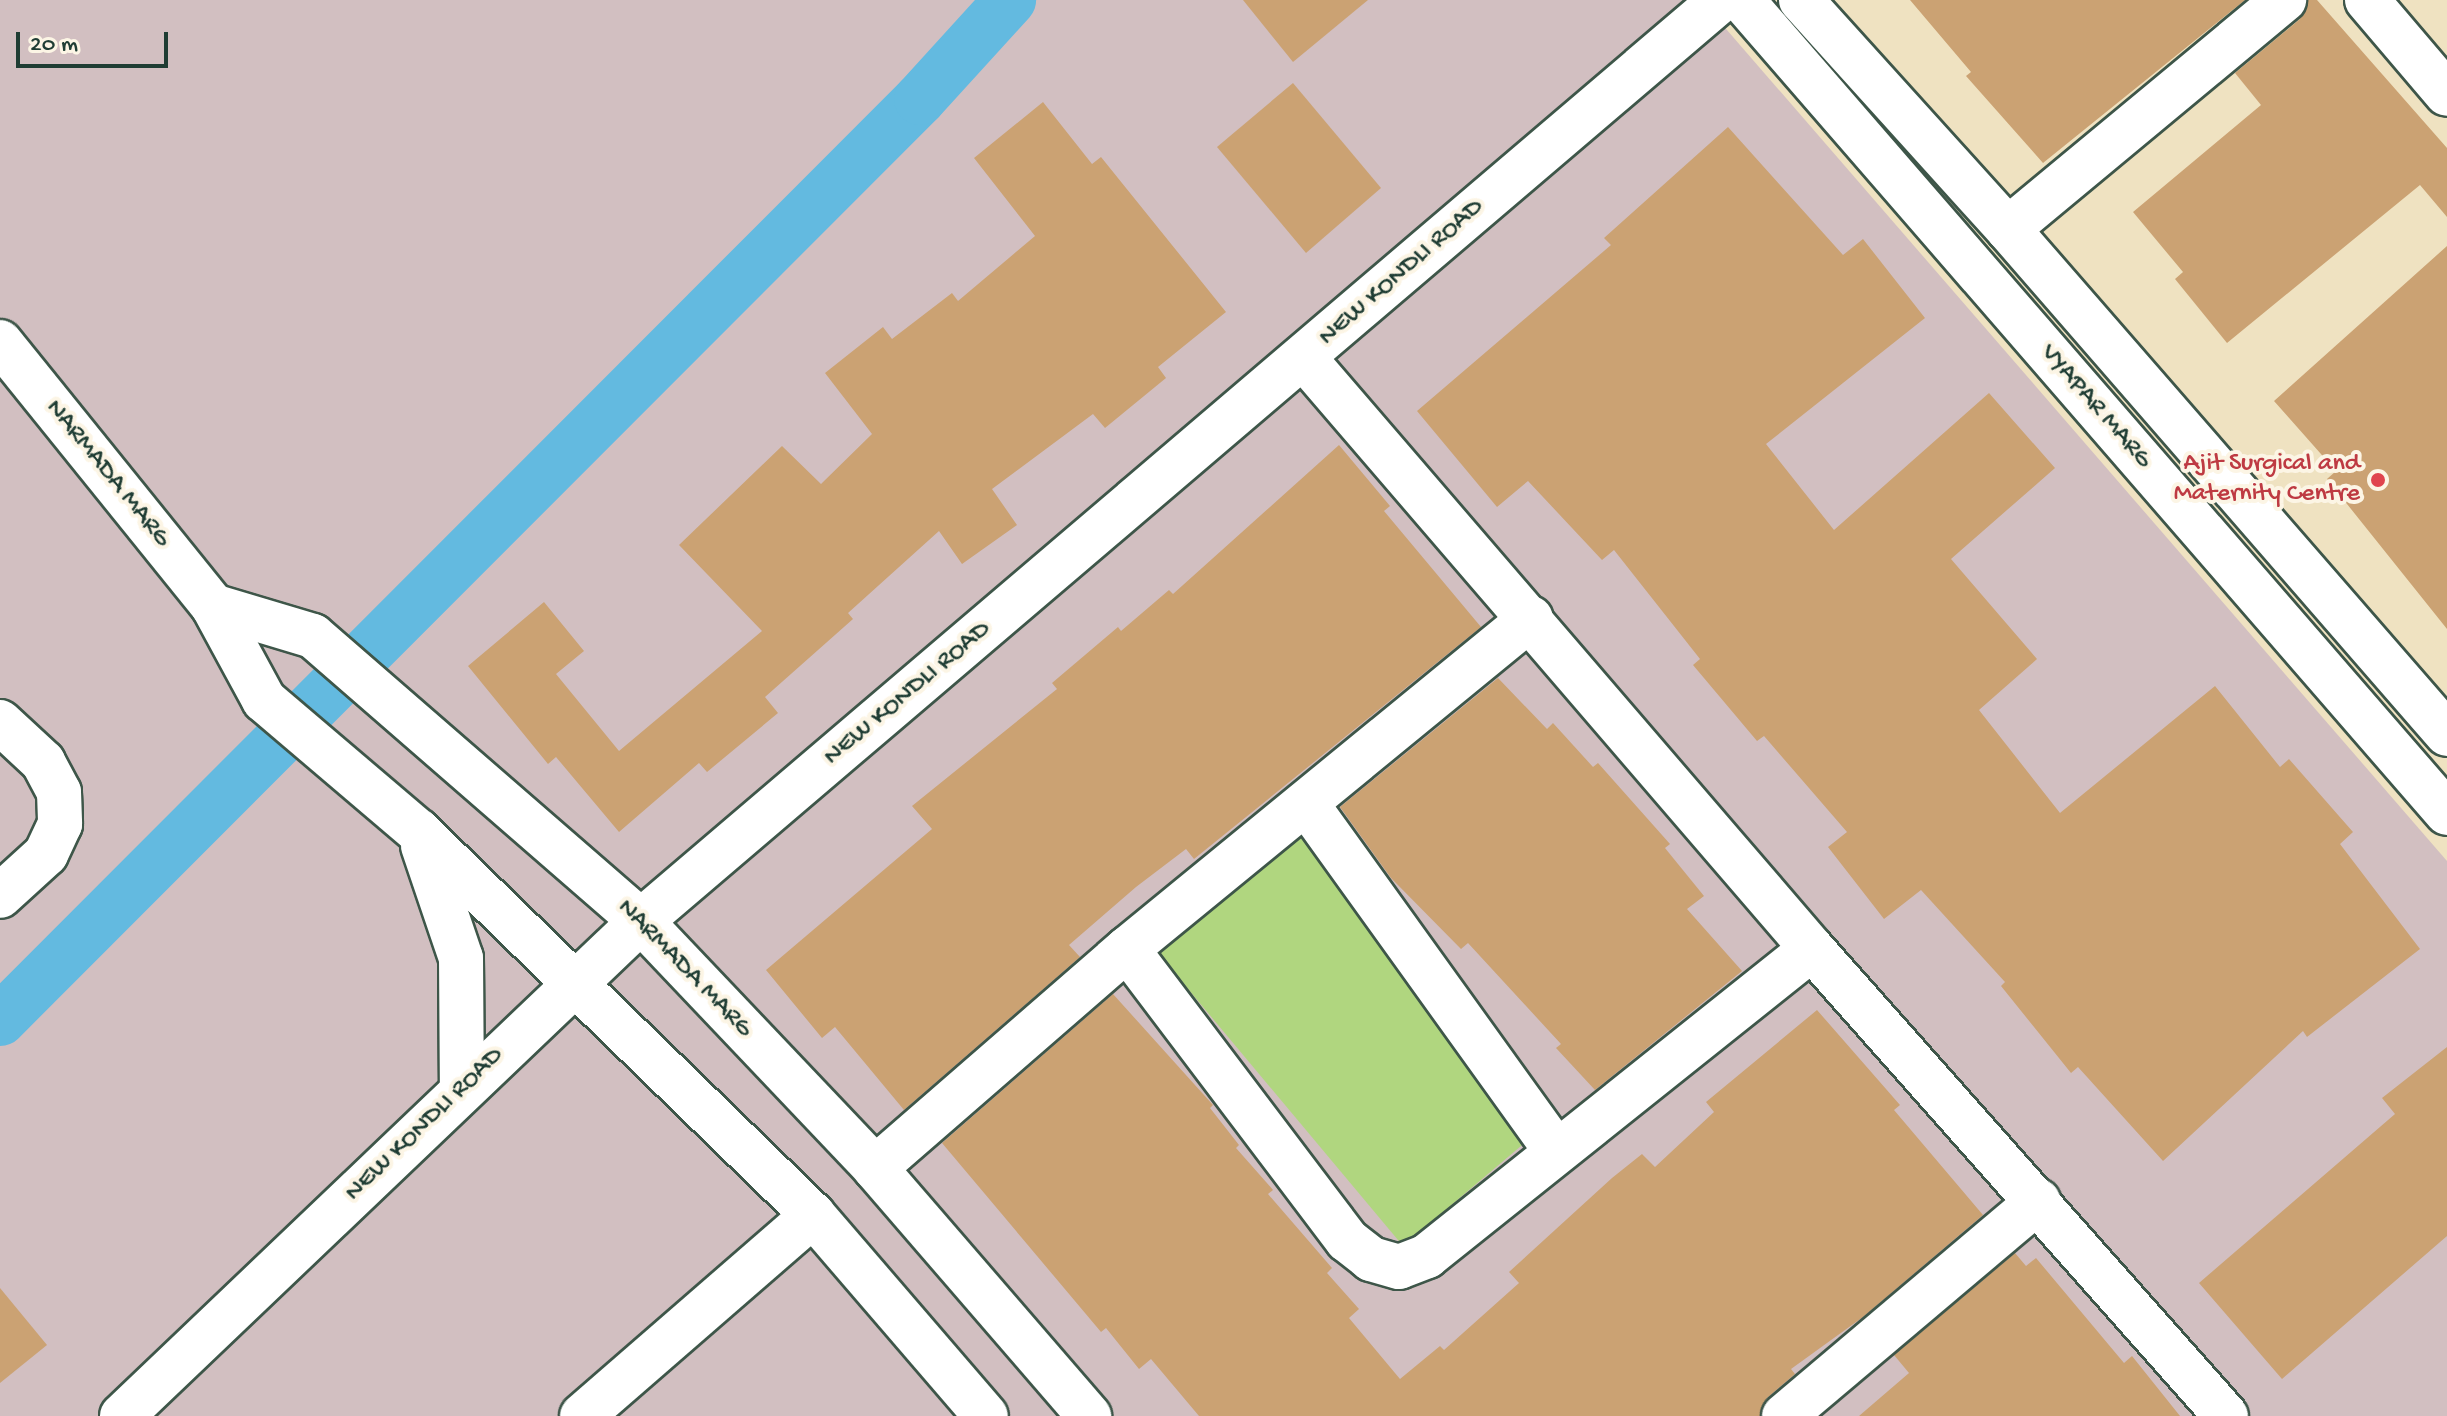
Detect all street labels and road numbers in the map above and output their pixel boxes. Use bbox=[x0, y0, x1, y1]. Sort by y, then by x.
street label: NEW KONDLI ROAD bbox=[1313, 193, 1491, 353]
street label: VYAPAR MARG bbox=[2032, 338, 2158, 476]
street label: NARMADA MARG bbox=[38, 394, 176, 554]
street label: NEW KONDLI ROAD bbox=[818, 615, 998, 773]
street label: NARMADA MARG bbox=[610, 893, 758, 1045]
street label: NEW KONDLI ROAD bbox=[339, 1041, 511, 1209]

